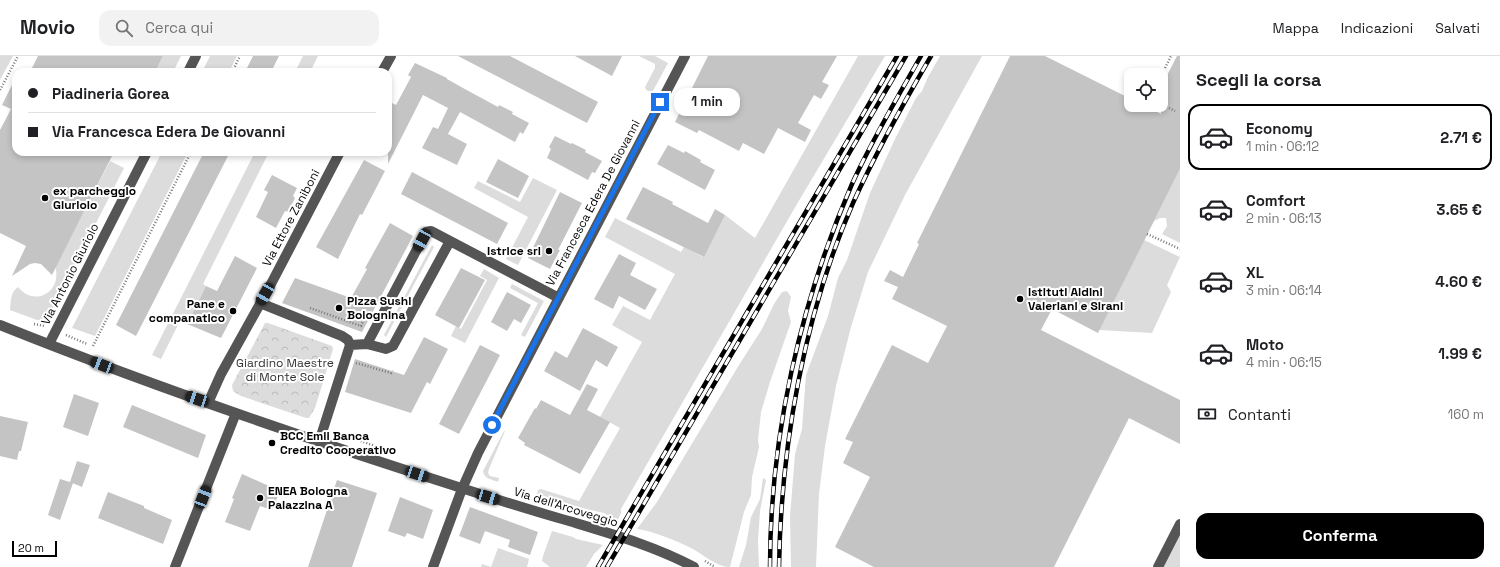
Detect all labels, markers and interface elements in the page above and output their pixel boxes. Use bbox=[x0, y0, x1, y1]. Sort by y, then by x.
search box bbox=[99, 10, 379, 46]
text: Movio bbox=[20, 15, 75, 40]
icon: search bbox=[113, 17, 135, 39]
text: Cerca qui bbox=[145, 18, 213, 37]
text: Mappa bbox=[1273, 19, 1319, 37]
text: Indicazioni bbox=[1341, 19, 1413, 37]
text: Salvati bbox=[1435, 19, 1480, 37]
map controls bbox=[1124, 68, 1168, 112]
button: locate bbox=[1124, 68, 1168, 112]
text: Scegli la corsa bbox=[1196, 68, 1321, 91]
text: Piadineria Gorea bbox=[52, 84, 170, 103]
callout: 1 min bbox=[674, 88, 740, 116]
route end bbox=[651, 93, 669, 111]
text: 1 min bbox=[691, 93, 723, 110]
street label: Via Francesca Edera De Giovanni bbox=[542, 117, 644, 289]
icon: car bbox=[1198, 119, 1234, 155]
text: Economy bbox=[1246, 119, 1313, 138]
text: Via Francesca Edera De Giovanni bbox=[52, 122, 285, 141]
text: 2.71 € bbox=[1440, 128, 1482, 147]
text: 1 min · 06:12 bbox=[1246, 138, 1319, 155]
street label: Via Ettore Zaniboni bbox=[259, 167, 323, 269]
place label: ex parcheggio Giuriolo bbox=[53, 183, 136, 213]
icon: car bbox=[1198, 191, 1234, 227]
text: Comfort bbox=[1246, 191, 1306, 210]
marker: ex parcheggio Giuriolo bbox=[40, 193, 50, 203]
text: 3.65 € bbox=[1436, 200, 1482, 219]
text: 2 min · 06:13 bbox=[1246, 210, 1322, 227]
street label: Via Antonio Giuriolo bbox=[37, 221, 103, 327]
car bbox=[411, 227, 433, 253]
place label: Istrice srl bbox=[487, 243, 541, 259]
marker: Istrice srl bbox=[544, 246, 554, 256]
icon: car bbox=[1198, 263, 1234, 299]
text: XL bbox=[1246, 263, 1264, 282]
text: 4.60 € bbox=[1435, 272, 1482, 291]
car bbox=[254, 281, 276, 307]
text: 3 min · 06:14 bbox=[1246, 282, 1322, 299]
place label: Istituti Aldini Valeriani e Sirani bbox=[1028, 284, 1123, 314]
place label: Pizza Sushi Bolognina bbox=[347, 293, 411, 323]
marker: Istituti Aldini Valeriani e Sirani bbox=[1015, 294, 1025, 304]
place label: Pane e companatico bbox=[149, 296, 225, 326]
marker: Pizza Sushi Bolognina bbox=[334, 303, 344, 313]
marker: Pane e companatico bbox=[228, 306, 238, 316]
icon: car bbox=[1198, 335, 1234, 371]
text: Moto bbox=[1246, 335, 1284, 354]
text: 1.99 € bbox=[1438, 344, 1482, 363]
text: 4 min · 06:15 bbox=[1246, 354, 1322, 371]
car bbox=[89, 355, 115, 375]
park label: Giardino Maestre di Monte Sole bbox=[236, 355, 334, 385]
car bbox=[184, 389, 210, 409]
icon: cash bbox=[1196, 403, 1218, 425]
text: Contanti bbox=[1228, 405, 1291, 424]
text: 160 m bbox=[1448, 406, 1484, 423]
route start bbox=[483, 416, 501, 434]
place label: BCC Emil Banca Credito Cooperativo bbox=[280, 428, 396, 458]
marker: BCC Emil Banca Credito Cooperativo bbox=[267, 438, 277, 448]
car bbox=[404, 465, 430, 483]
place label: ENEA Bologna Palazzina A bbox=[268, 483, 348, 513]
car bbox=[193, 484, 213, 510]
street label: Via dell'Arcoveggio bbox=[512, 484, 620, 530]
car bbox=[475, 488, 501, 506]
marker: ENEA Bologna Palazzina A bbox=[255, 493, 265, 503]
button: Conferma bbox=[1196, 513, 1484, 559]
scale bar bbox=[12, 539, 57, 558]
text: 20 m bbox=[18, 541, 44, 555]

